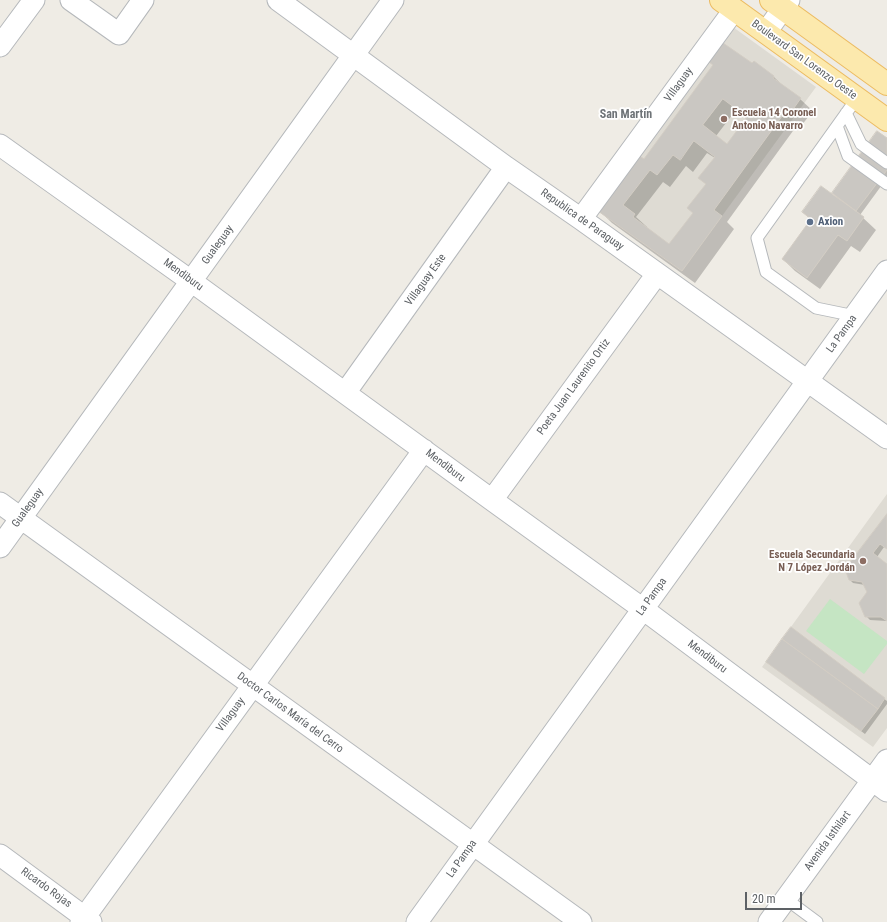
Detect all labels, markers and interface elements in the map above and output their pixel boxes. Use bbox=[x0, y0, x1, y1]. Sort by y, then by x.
street label: Boulevard San Lorenzo Oeste bbox=[749, 17, 859, 103]
street label: Villaguay bbox=[662, 65, 696, 105]
place label: Escuela 14 Coronel Antonio Navarro bbox=[732, 106, 816, 132]
district label: San Martín bbox=[600, 108, 652, 122]
marker: Escuela 14 Coronel Antonio Navarro bbox=[719, 114, 729, 124]
street label: Republica de Paraguay bbox=[538, 186, 626, 254]
place label: Axion bbox=[818, 215, 843, 229]
marker: Axion bbox=[805, 217, 815, 227]
street label: Gualeguay bbox=[199, 223, 237, 267]
street label: Villaguay Este bbox=[403, 251, 449, 309]
street label: Mendiburu bbox=[160, 256, 206, 294]
street label: La Pampa bbox=[824, 313, 860, 355]
street label: Poeta Juan Laurenito Ortiz bbox=[535, 336, 613, 438]
street label: Mendiburu bbox=[423, 447, 467, 485]
street label: Gualeguay bbox=[9, 486, 47, 530]
place label: Escuela Secundaria N 7 López Jordán bbox=[769, 548, 855, 574]
marker: Escuela Secundaria N 7 López Jordán bbox=[858, 556, 868, 566]
street label: La Pampa bbox=[634, 576, 670, 618]
street label: Mendiburu bbox=[685, 638, 729, 676]
street label: Doctor Carlos María del Cerro bbox=[234, 670, 346, 756]
street label: Villaguay bbox=[214, 695, 248, 735]
street label: Avenida Isthilart bbox=[802, 809, 854, 873]
street label: La Pampa bbox=[444, 837, 480, 881]
street label: Ricardo Rojas bbox=[18, 865, 74, 911]
scale bar bbox=[747, 884, 804, 910]
text: 20 m bbox=[752, 892, 776, 906]

